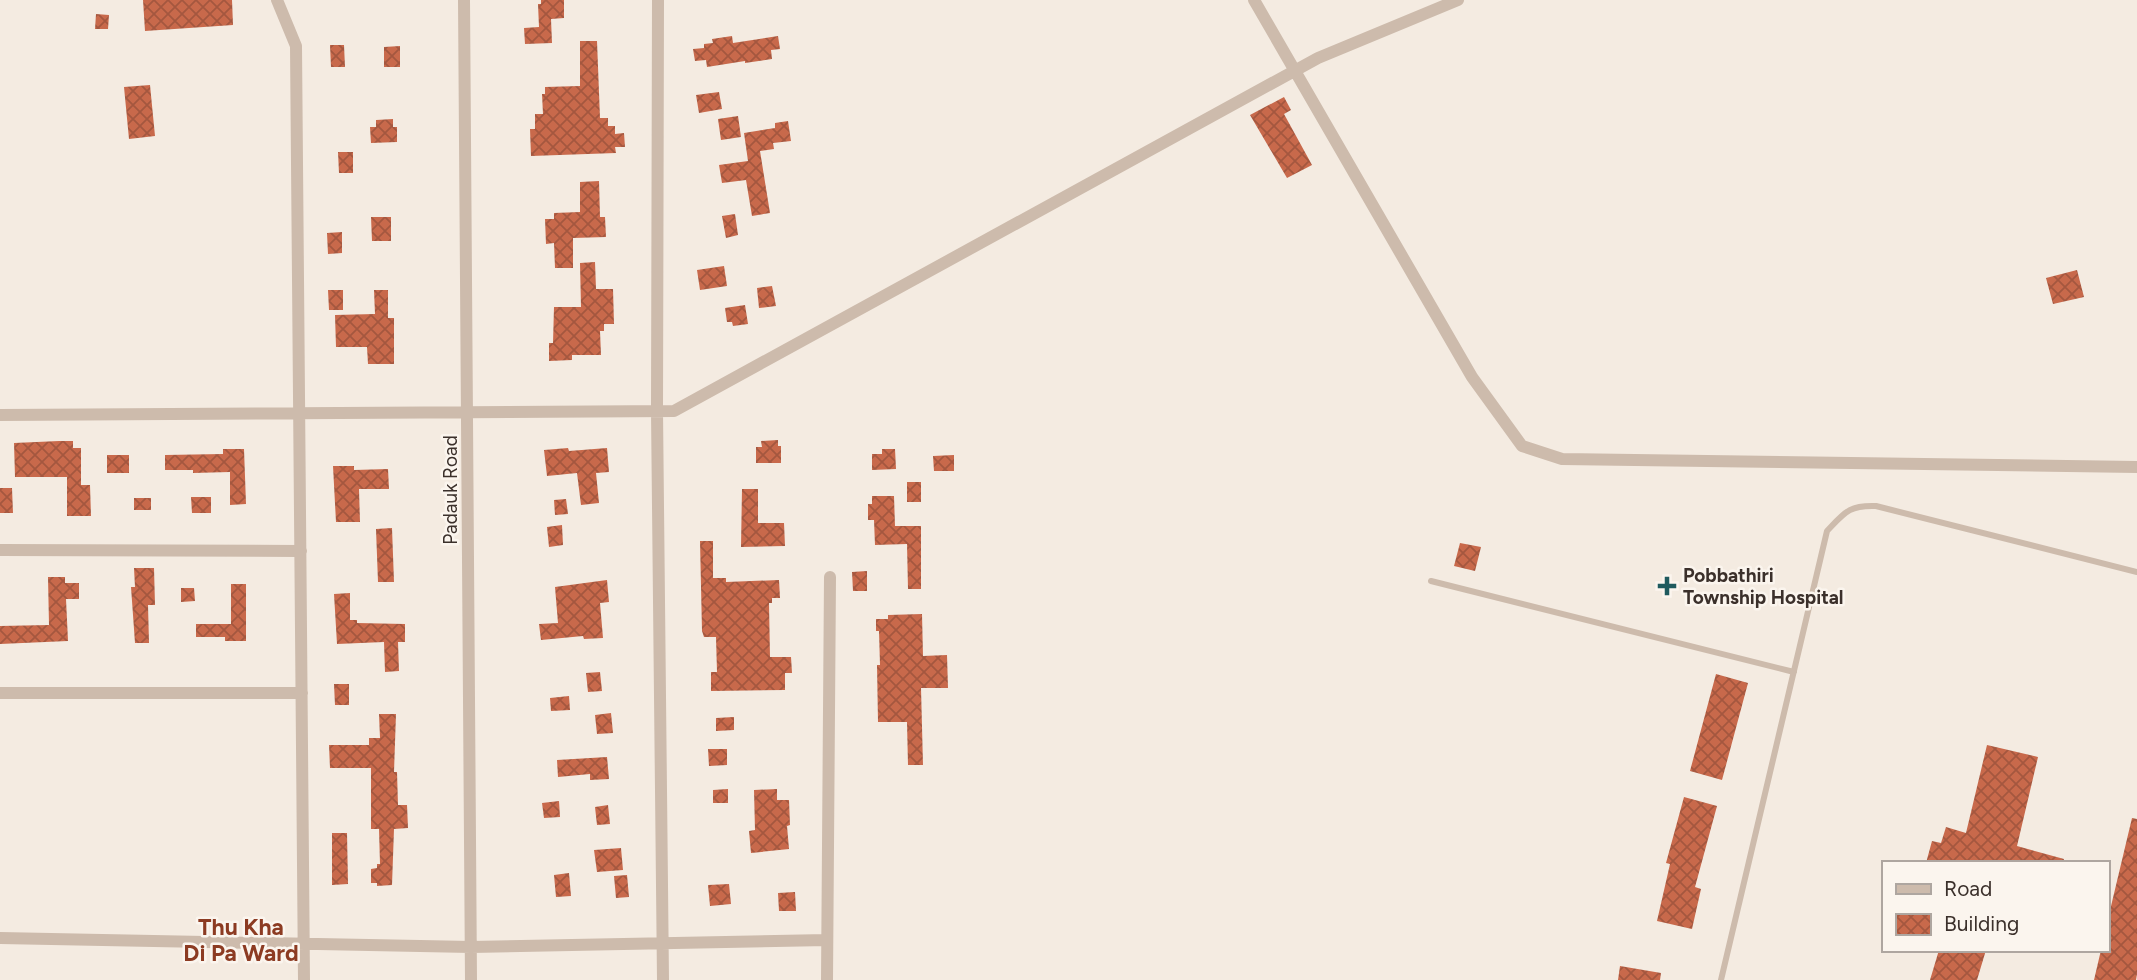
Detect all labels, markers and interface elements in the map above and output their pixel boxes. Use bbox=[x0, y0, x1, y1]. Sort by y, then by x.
street label: Padauk Road bbox=[439, 435, 462, 545]
place label: Pobbathiri Township Hospital bbox=[1683, 564, 1844, 609]
marker: Pobbathiri Township Hospital bbox=[1657, 576, 1677, 596]
legend bbox=[1882, 861, 2109, 952]
text: Road bbox=[1944, 876, 1992, 901]
text: Building bbox=[1944, 911, 2019, 936]
district label: Thu Kha Di Pa Ward bbox=[183, 913, 299, 967]

